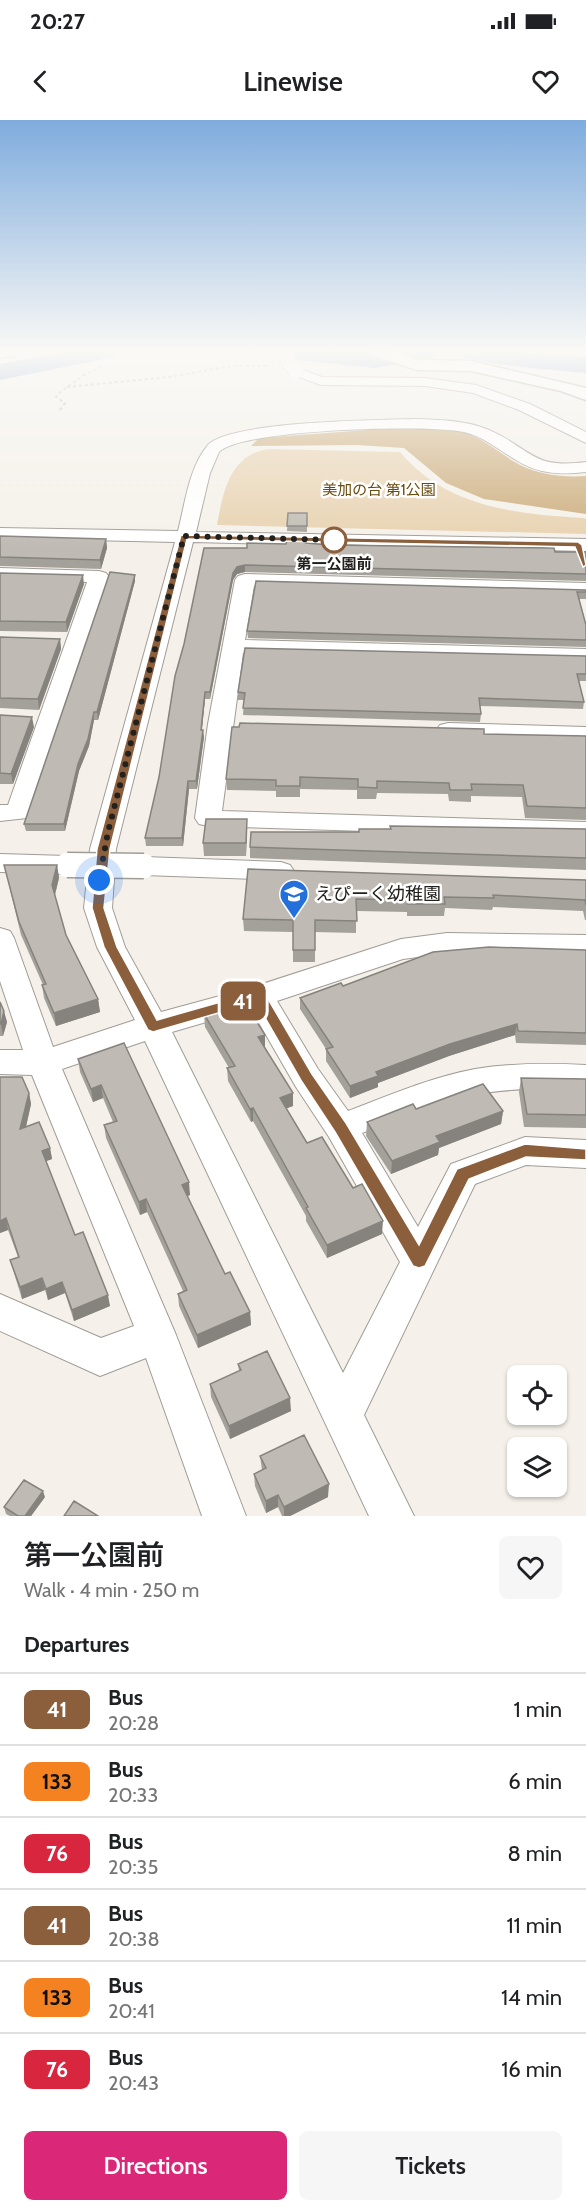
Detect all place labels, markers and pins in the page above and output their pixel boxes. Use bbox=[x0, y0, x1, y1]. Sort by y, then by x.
marker: 第一公園前 bbox=[321, 527, 347, 553]
place label: 第一公園前 bbox=[296, 555, 372, 573]
school or university icon: えぴーく幼稚園 bbox=[278, 878, 310, 920]
place label: えぴーく幼稚園 bbox=[315, 883, 441, 905]

